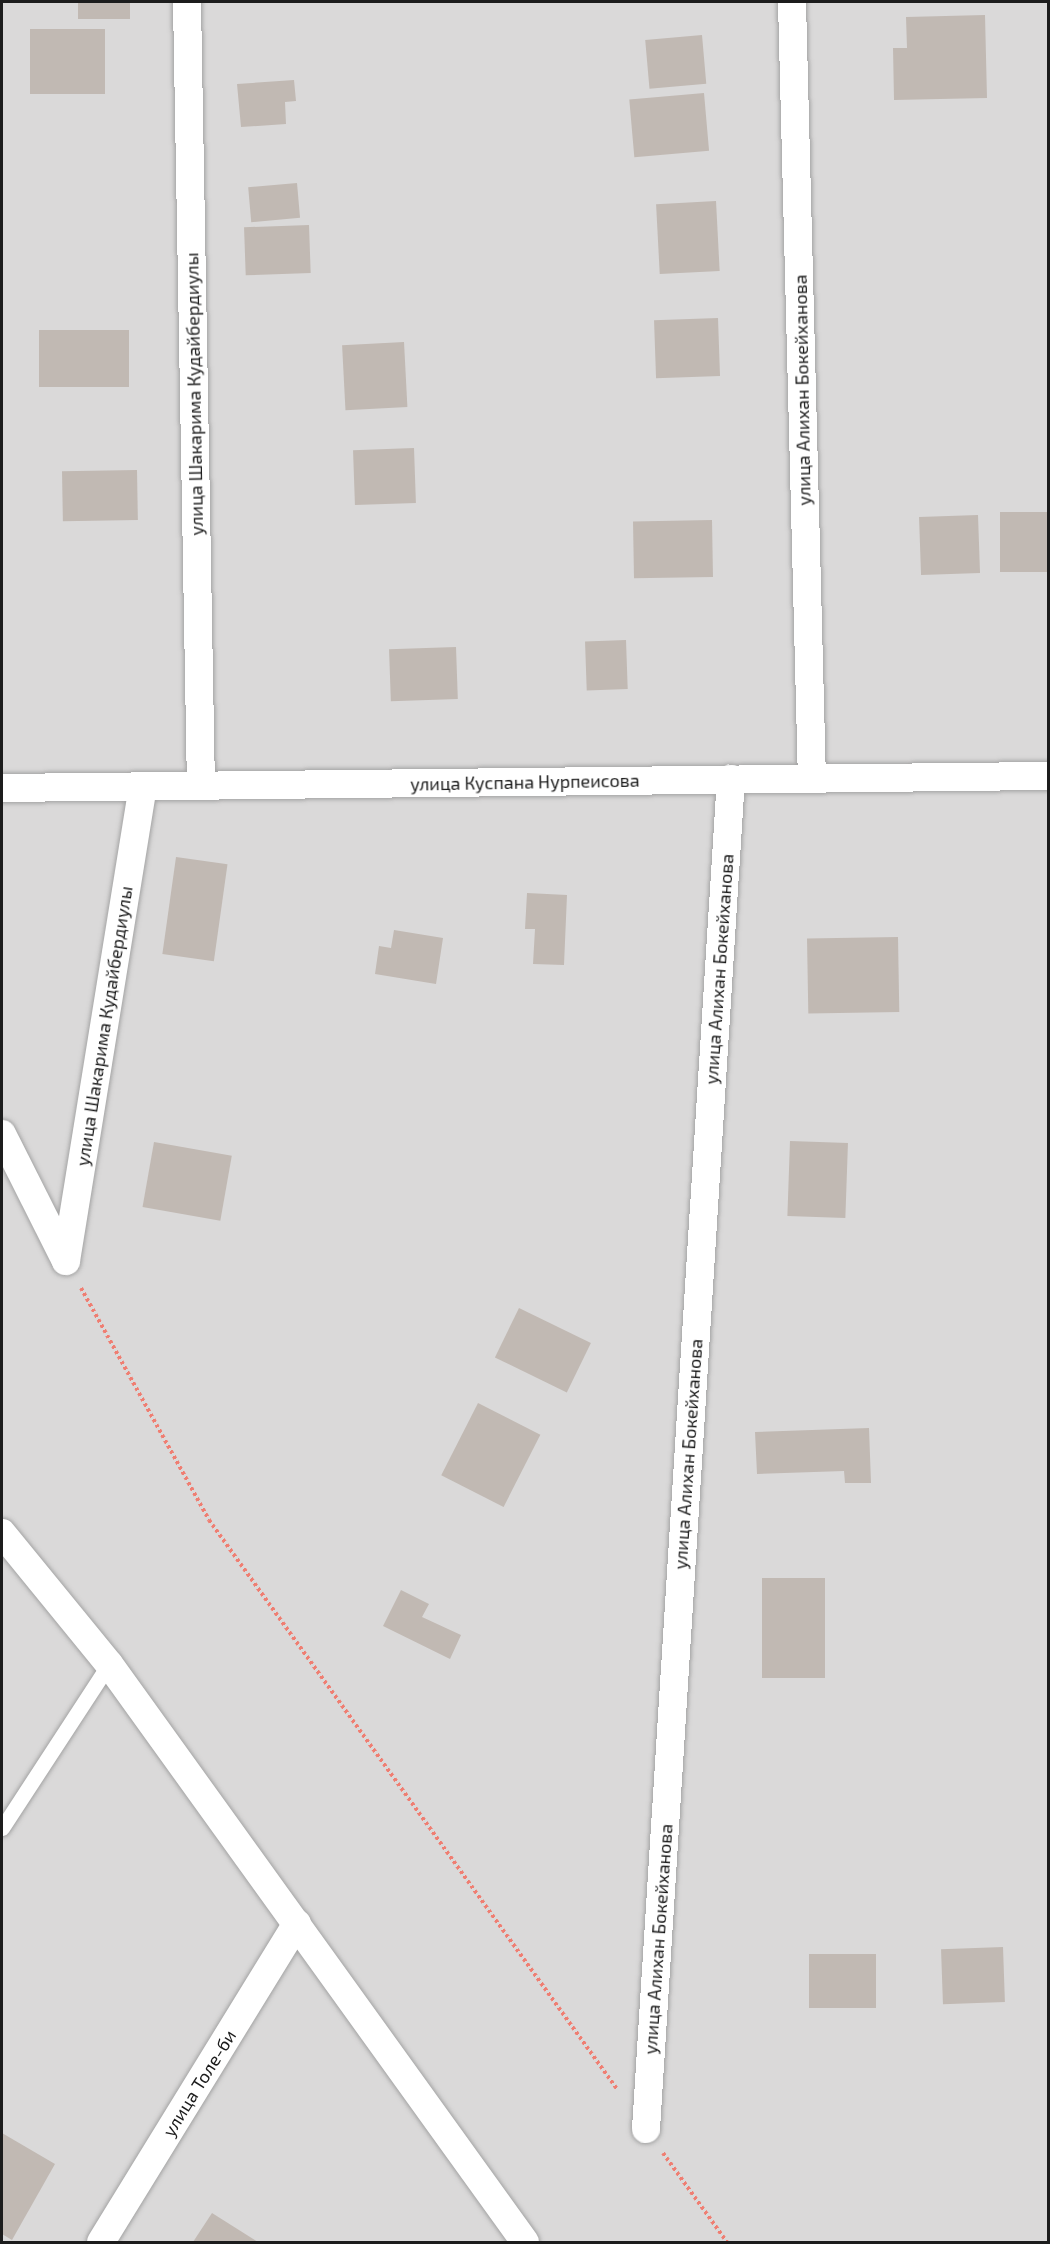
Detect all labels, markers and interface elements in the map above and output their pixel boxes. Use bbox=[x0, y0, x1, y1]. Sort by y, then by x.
street label: улица Шакарима Кудайбердиулы bbox=[181, 252, 207, 536]
street label: улица Алихан Бокейханова bbox=[789, 274, 815, 506]
street label: улица Куспана Нурпеисова bbox=[410, 769, 640, 795]
street label: улица Алихан Бокейханова bbox=[700, 853, 738, 1085]
street label: улица Шакарима Кудайбердиулы bbox=[71, 884, 137, 1168]
street label: улица Алихан Бокейханова bbox=[669, 1338, 707, 1570]
street label: улица Алихан Бокейханова bbox=[639, 1823, 677, 2055]
street label: улица Толе-би bbox=[158, 2026, 240, 2140]

